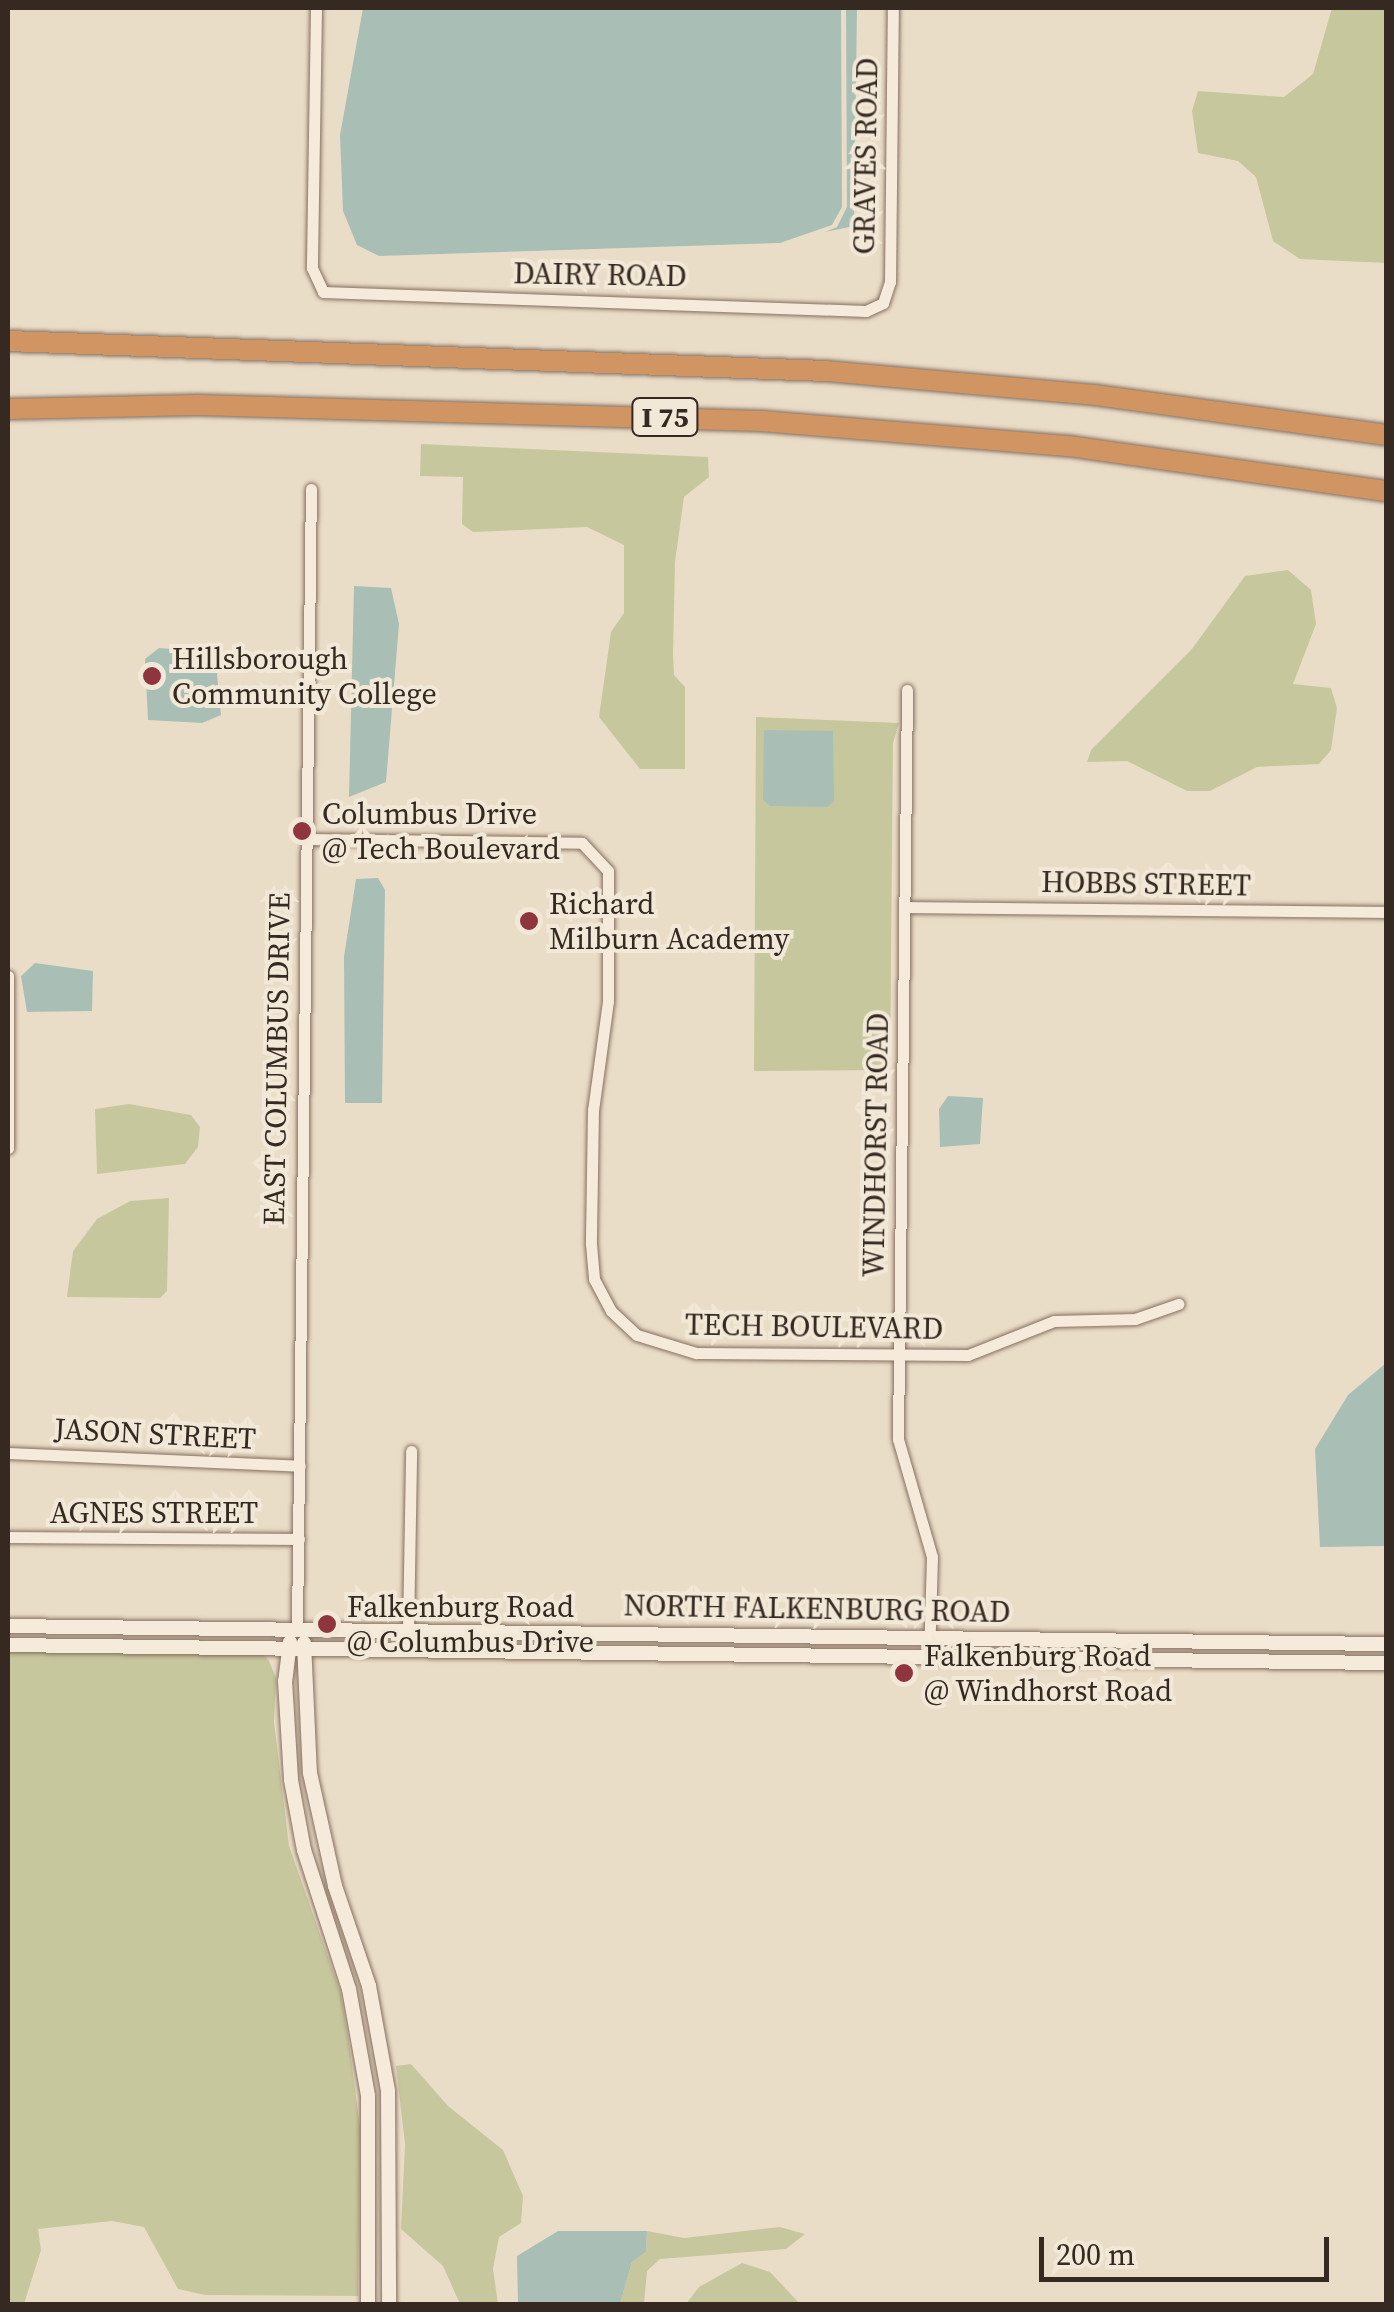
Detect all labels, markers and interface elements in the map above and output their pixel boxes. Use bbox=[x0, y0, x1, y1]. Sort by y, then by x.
street label: GRAVES ROAD bbox=[846, 57, 886, 255]
street label: DAIRY ROAD bbox=[513, 255, 687, 295]
road number: I 75 bbox=[630, 394, 700, 440]
place label: Hillsborough Community College bbox=[172, 641, 437, 712]
marker: Hillsborough Community College bbox=[141, 665, 163, 687]
place label: Columbus Drive @ Tech Boulevard bbox=[322, 796, 560, 866]
marker: Columbus Drive @ Tech Boulevard bbox=[291, 820, 313, 842]
street label: HOBBS STREET bbox=[1041, 864, 1251, 904]
place label: Richard Milburn Academy bbox=[549, 886, 789, 956]
street label: EAST COLUMBUS DRIVE bbox=[256, 892, 298, 1226]
marker: Richard Milburn Academy bbox=[518, 910, 540, 932]
street label: WINDHORST ROAD bbox=[856, 1012, 896, 1278]
street label: TECH BOULEVARD bbox=[685, 1307, 943, 1347]
street label: JASON STREET bbox=[53, 1411, 257, 1457]
street label: AGNES STREET bbox=[50, 1495, 258, 1531]
street label: NORTH FALKENBURG ROAD bbox=[623, 1588, 1011, 1630]
place label: Falkenburg Road @ Columbus Drive bbox=[347, 1589, 594, 1660]
marker: Falkenburg Road @ Columbus Drive bbox=[316, 1613, 338, 1635]
place label: Falkenburg Road @ Windhorst Road bbox=[924, 1638, 1173, 1708]
marker: Falkenburg Road @ Windhorst Road bbox=[893, 1662, 915, 1684]
scale bar bbox=[1044, 2217, 1334, 2279]
text: 200 m bbox=[1056, 2234, 1135, 2275]

